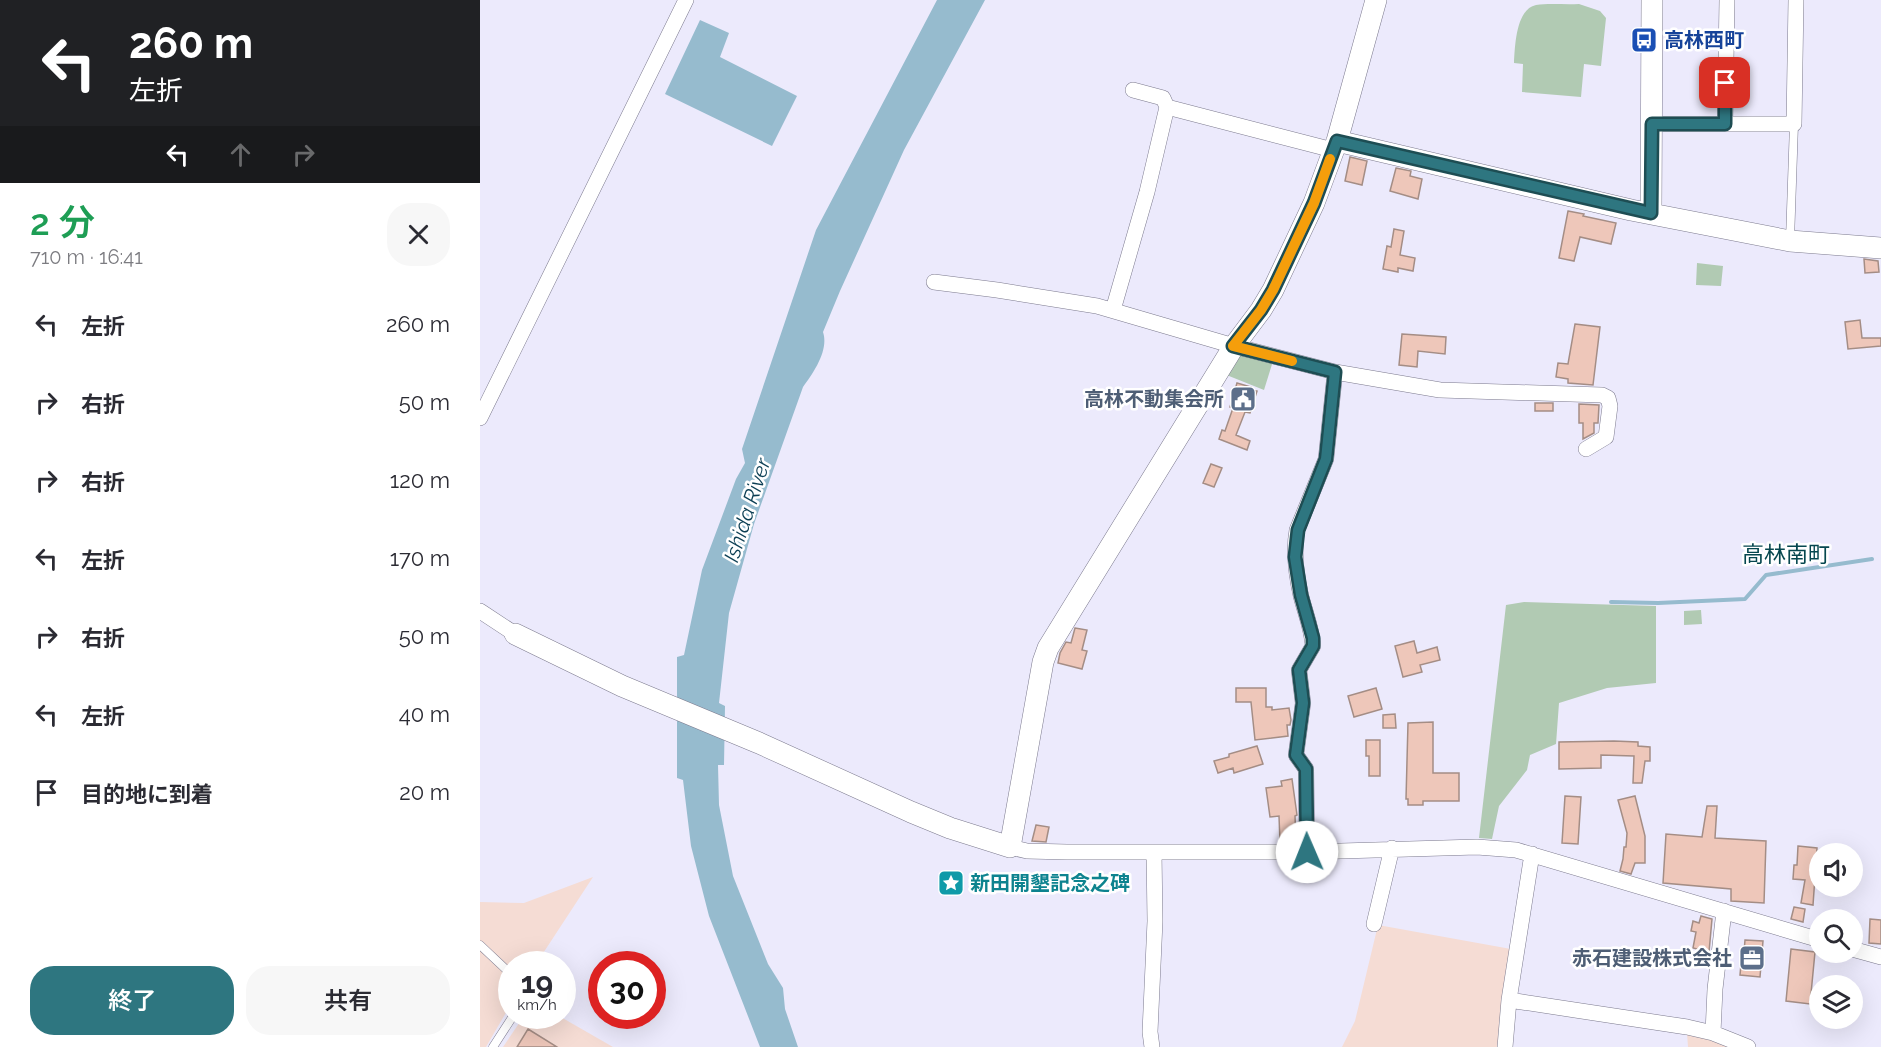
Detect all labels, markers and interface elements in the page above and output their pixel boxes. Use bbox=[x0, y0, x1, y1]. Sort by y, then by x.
text: 260 m bbox=[129, 19, 253, 68]
icon: left bbox=[30, 24, 108, 102]
bus stop icon: 高林西町 bbox=[1629, 25, 1659, 55]
place label: 高林西町 bbox=[1664, 28, 1744, 52]
pin bbox=[1699, 57, 1750, 108]
icon: arrive bbox=[1708, 66, 1741, 99]
text: 左折 bbox=[129, 75, 183, 106]
icon: left bbox=[161, 138, 194, 171]
icon: ahead bbox=[224, 138, 257, 171]
icon: right bbox=[287, 138, 320, 171]
text: 2 分 bbox=[30, 201, 95, 243]
button: close bbox=[387, 203, 450, 266]
text: 710 m · 16:41 bbox=[30, 245, 143, 269]
icon: left bbox=[30, 308, 63, 341]
text: 260 m bbox=[386, 311, 450, 337]
text: 左折 bbox=[81, 313, 125, 339]
public building icon: 高林不動集会所 bbox=[1228, 384, 1258, 414]
icon: right bbox=[30, 386, 63, 419]
place label: 高林不動集会所 bbox=[1084, 387, 1224, 411]
text: 50 m bbox=[399, 389, 450, 415]
text: 右折 bbox=[81, 391, 125, 417]
water label: Ishida River bbox=[718, 454, 776, 565]
icon: right bbox=[30, 464, 63, 497]
text: 120 m bbox=[390, 467, 450, 493]
text: 右折 bbox=[81, 469, 125, 495]
district label: 高林南町 bbox=[1742, 541, 1830, 567]
icon: left bbox=[30, 542, 63, 575]
text: 170 m bbox=[390, 545, 450, 571]
text: 左折 bbox=[81, 547, 125, 573]
icon: right bbox=[30, 620, 63, 653]
text: 50 m bbox=[399, 623, 450, 649]
text: 右折 bbox=[81, 625, 125, 651]
icon: left bbox=[30, 698, 63, 731]
text: 40 m bbox=[399, 701, 450, 727]
text: 左折 bbox=[81, 703, 125, 729]
icon: arrive bbox=[30, 776, 63, 809]
text: 20 m bbox=[399, 779, 450, 805]
text: 目的地に到着 bbox=[81, 781, 213, 807]
position arrow bbox=[1275, 820, 1339, 884]
map controls bbox=[1809, 843, 1863, 1029]
button: sound bbox=[1809, 843, 1863, 897]
place icon: 新田開墾記念之碑 bbox=[936, 868, 966, 898]
place label: 新田開墾記念之碑 bbox=[970, 871, 1130, 895]
button: search bbox=[1809, 909, 1863, 963]
office icon: 赤石建設株式会社 bbox=[1737, 943, 1767, 973]
place label: 赤石建設株式会社 bbox=[1572, 946, 1732, 970]
speed limit sign: 30 bbox=[588, 951, 666, 1029]
text: 19 bbox=[521, 965, 553, 1000]
button: 終了 bbox=[30, 966, 234, 1035]
button: 共有 bbox=[246, 966, 450, 1035]
button: layers bbox=[1809, 975, 1863, 1029]
text: km/h bbox=[517, 996, 557, 1014]

